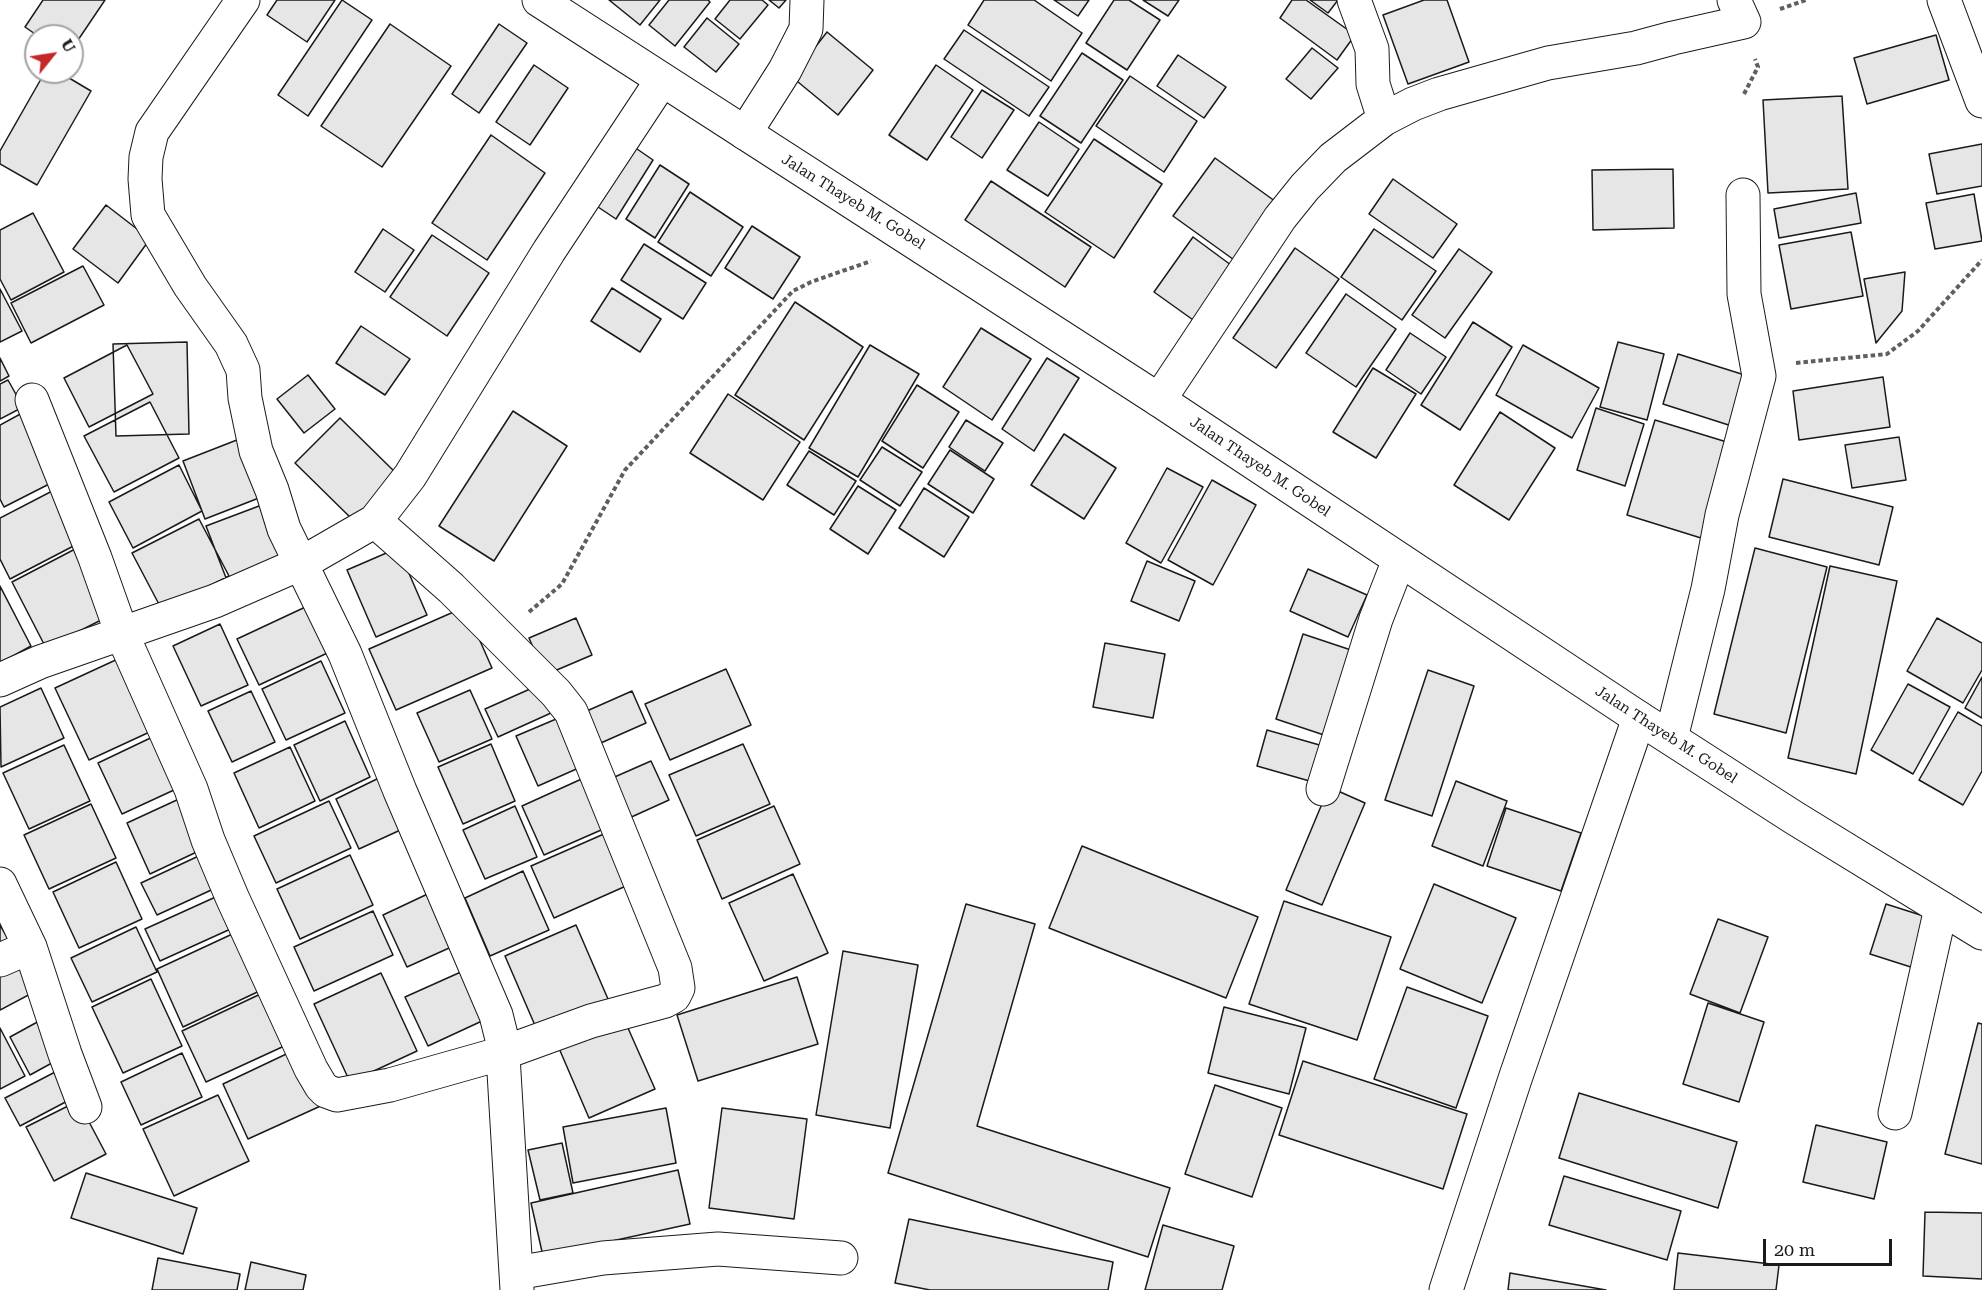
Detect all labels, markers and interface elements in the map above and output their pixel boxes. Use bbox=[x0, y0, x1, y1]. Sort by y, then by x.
north arrow bbox=[24, 24, 84, 84]
text: U bbox=[57, 36, 80, 56]
street label: Jalan Thayeb M. Gobel bbox=[778, 150, 928, 254]
street label: Jalan Thayeb M. Gobel bbox=[1186, 413, 1334, 521]
street label: Jalan Thayeb M. Gobel bbox=[1592, 682, 1740, 788]
scale bar bbox=[1766, 1227, 1895, 1265]
text: 20 m bbox=[1774, 1239, 1815, 1260]

